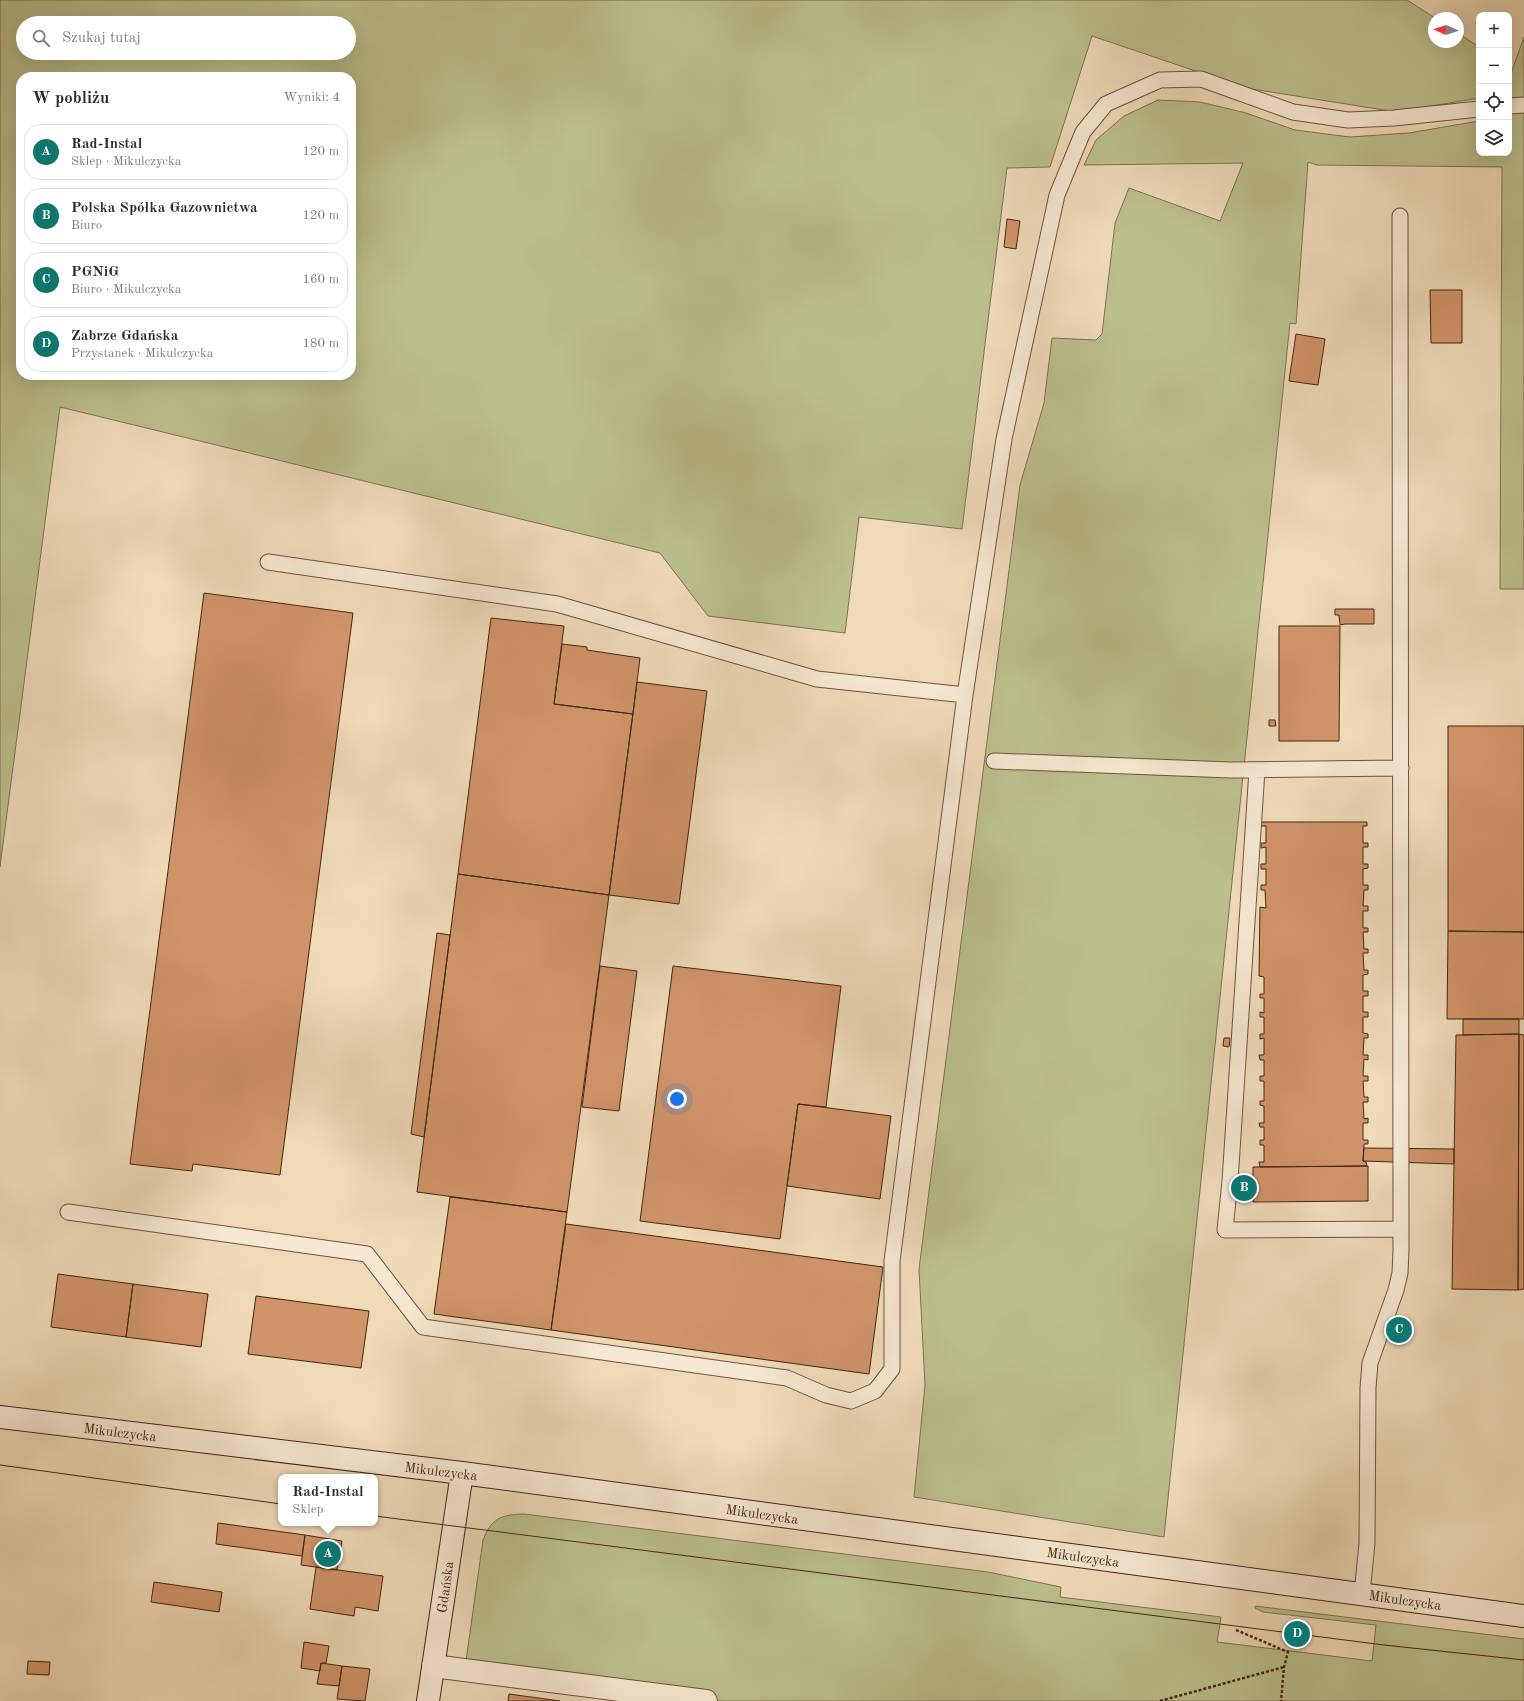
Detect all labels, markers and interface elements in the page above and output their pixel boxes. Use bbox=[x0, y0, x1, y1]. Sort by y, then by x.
north arrow bbox=[1428, 12, 1464, 48]
map controls bbox=[1476, 12, 1512, 156]
button: + bbox=[1476, 12, 1512, 48]
search box bbox=[16, 16, 356, 60]
icon: search bbox=[30, 27, 52, 49]
text: Szukaj tutaj bbox=[62, 31, 141, 46]
button: − bbox=[1476, 48, 1512, 84]
button: locate bbox=[1476, 84, 1512, 120]
text: W pobliżu bbox=[32, 90, 109, 107]
text: Wyniki: 4 bbox=[284, 91, 340, 104]
button: layers bbox=[1476, 120, 1512, 156]
text: Rad-Instal bbox=[71, 137, 142, 152]
text: A bbox=[41, 145, 51, 158]
text: 120 m bbox=[302, 145, 339, 158]
text: Sklep · Mikulczycka bbox=[71, 155, 181, 168]
text: Polska Spółka Gazownictwa bbox=[71, 201, 258, 216]
text: B bbox=[41, 209, 51, 222]
text: 120 m bbox=[302, 209, 339, 222]
text: Biuro bbox=[71, 219, 102, 232]
text: PGNiG bbox=[71, 265, 119, 280]
text: C bbox=[42, 273, 50, 286]
text: 160 m bbox=[302, 273, 339, 286]
text: Biuro · Mikulczycka bbox=[71, 283, 181, 296]
text: Zabrze Gdańska bbox=[71, 329, 178, 344]
text: D bbox=[41, 337, 51, 350]
text: 180 m bbox=[302, 337, 339, 350]
text: Przystanek · Mikulczycka bbox=[71, 347, 213, 360]
your location bbox=[667, 1089, 687, 1109]
pin: B bbox=[1231, 1173, 1257, 1203]
pin: C bbox=[1386, 1315, 1412, 1345]
street label: Mikulczycka bbox=[83, 1422, 157, 1444]
street label: Mikulczycka bbox=[404, 1461, 478, 1483]
popup bbox=[278, 1474, 378, 1526]
text: Rad-Instal bbox=[292, 1485, 364, 1500]
text: Sklep bbox=[292, 1503, 323, 1516]
street label: Mikulczycka bbox=[725, 1503, 799, 1527]
pin: A bbox=[315, 1539, 341, 1569]
street label: Mikulczycka bbox=[1046, 1546, 1120, 1570]
street label: Gdańska bbox=[435, 1560, 457, 1614]
street label: Mikulczycka bbox=[1368, 1589, 1442, 1613]
pin: D bbox=[1284, 1619, 1310, 1649]

